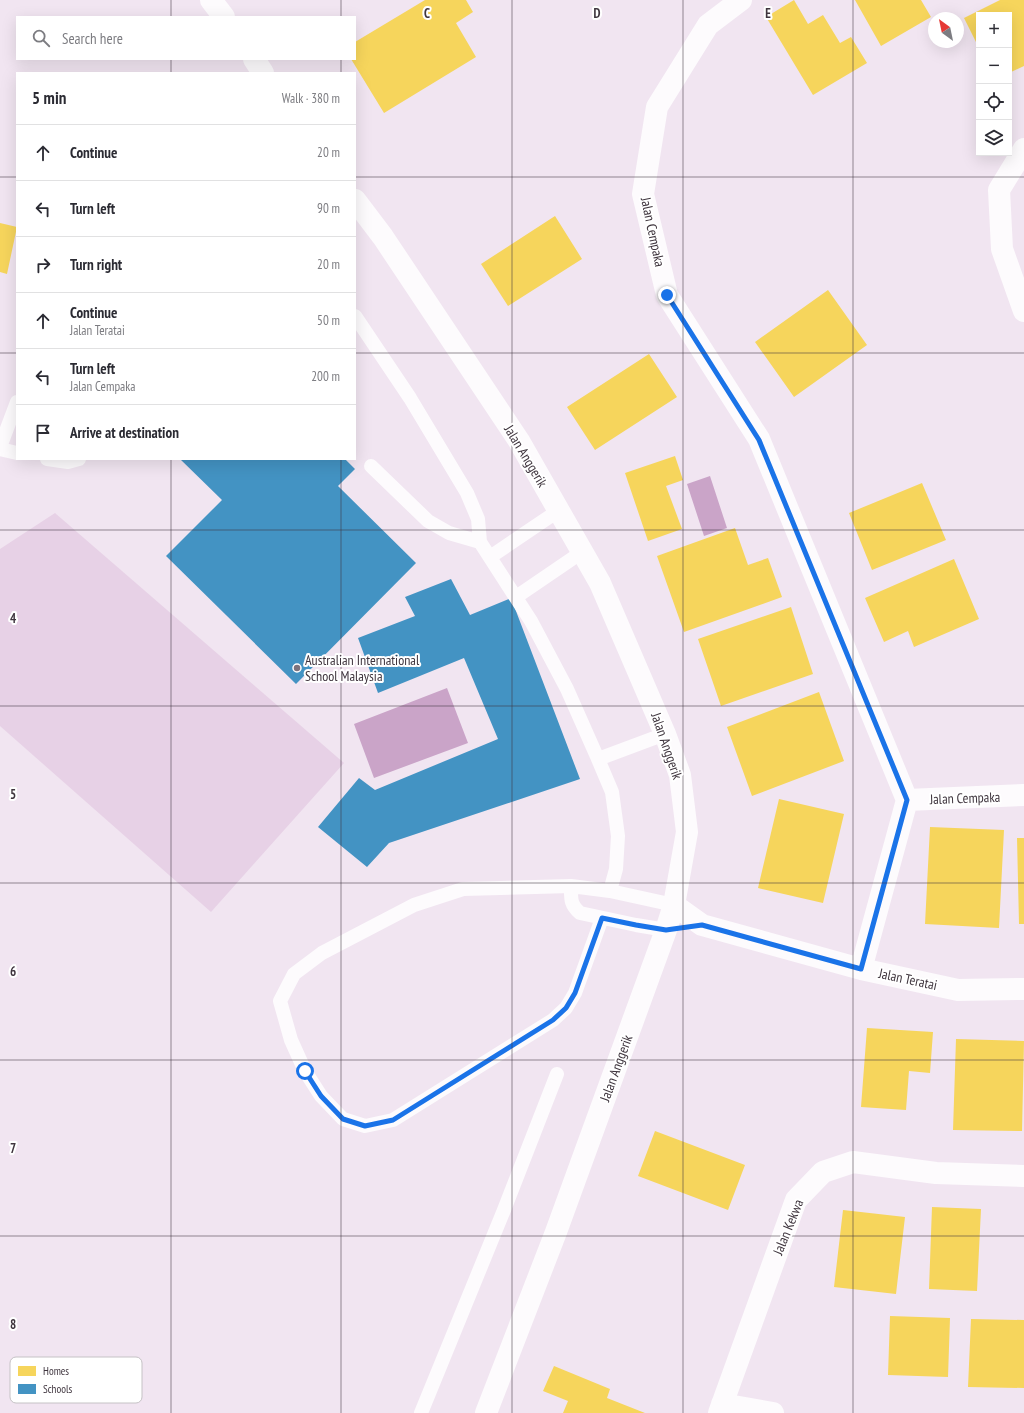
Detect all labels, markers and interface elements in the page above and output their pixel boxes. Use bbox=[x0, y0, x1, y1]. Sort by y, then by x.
text: C bbox=[424, 5, 430, 22]
text: D bbox=[594, 5, 601, 22]
text: E bbox=[765, 5, 771, 22]
north arrow bbox=[928, 12, 964, 48]
map controls bbox=[976, 12, 1012, 156]
button: + bbox=[976, 12, 1012, 48]
search box bbox=[16, 16, 356, 60]
icon: search bbox=[30, 27, 52, 49]
text: Search here bbox=[62, 29, 123, 48]
button: − bbox=[976, 48, 1012, 84]
button: locate bbox=[976, 84, 1012, 120]
text: 5 min bbox=[32, 87, 66, 109]
text: Walk · 380 m bbox=[282, 90, 340, 107]
button: layers bbox=[976, 120, 1012, 156]
icon: ahead bbox=[32, 142, 54, 164]
text: Continue bbox=[70, 143, 117, 162]
text: 20 m bbox=[317, 144, 340, 161]
street label: Jalan Cempaka bbox=[637, 195, 669, 268]
icon: left bbox=[32, 198, 54, 220]
text: Turn left bbox=[70, 199, 115, 218]
text: 90 m bbox=[317, 200, 340, 217]
icon: right bbox=[32, 254, 54, 276]
text: Turn right bbox=[70, 255, 122, 274]
text: 20 m bbox=[317, 256, 340, 273]
route end bbox=[658, 286, 676, 304]
text: Continue bbox=[70, 303, 117, 322]
icon: ahead bbox=[32, 310, 54, 332]
text: 50 m bbox=[317, 312, 340, 329]
text: Jalan Teratai bbox=[70, 322, 125, 339]
text: Turn left bbox=[70, 359, 115, 378]
icon: left bbox=[32, 366, 54, 388]
text: 200 m bbox=[311, 368, 340, 385]
text: Jalan Cempaka bbox=[70, 378, 136, 395]
street label: Jalan Anggerik bbox=[500, 421, 552, 491]
icon: arrive bbox=[32, 422, 54, 444]
text: Arrive at destination bbox=[70, 423, 179, 442]
text: 4 bbox=[10, 610, 17, 627]
place label: Australian International School Malaysia bbox=[305, 651, 420, 685]
marker: Australian International School Malaysia bbox=[292, 663, 302, 673]
street label: Jalan Anggerik bbox=[647, 709, 687, 782]
text: 5 bbox=[10, 786, 16, 803]
street label: Jalan Cempaka bbox=[928, 788, 1001, 808]
text: 6 bbox=[10, 963, 16, 980]
street label: Jalan Teratai bbox=[876, 964, 939, 994]
street label: Jalan Anggerik bbox=[595, 1032, 637, 1105]
route start bbox=[296, 1062, 314, 1080]
text: 7 bbox=[10, 1140, 16, 1157]
street label: Jalan Kekwa bbox=[768, 1197, 807, 1258]
text: 8 bbox=[10, 1316, 16, 1333]
legend bbox=[10, 1357, 142, 1403]
text: Homes bbox=[43, 1364, 69, 1378]
text: Schools bbox=[43, 1382, 73, 1396]

